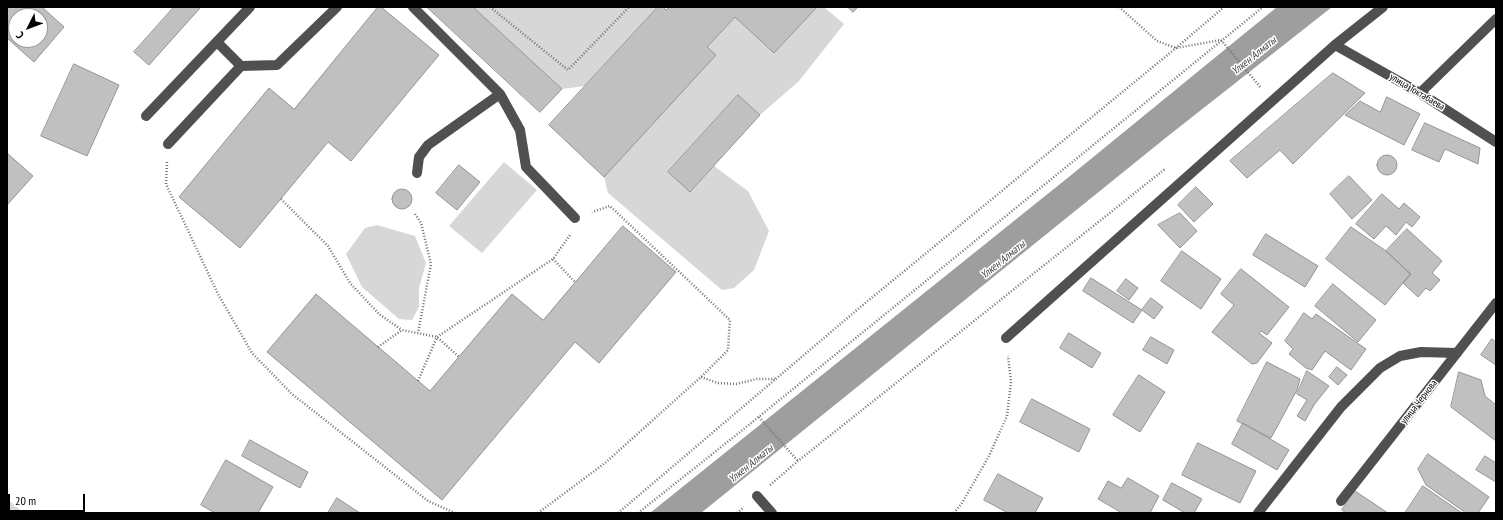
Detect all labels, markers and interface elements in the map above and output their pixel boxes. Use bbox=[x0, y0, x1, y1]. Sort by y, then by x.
north arrow bbox=[8, 8, 48, 48]
text: С bbox=[13, 29, 27, 42]
water label: Үлкен Алматы bbox=[1229, 34, 1279, 78]
street label: улица Токтабаева bbox=[1387, 71, 1447, 113]
water label: Үлкен Алматы bbox=[978, 238, 1028, 282]
street label: улица Чернова bbox=[1398, 378, 1440, 426]
water label: Үлкен Алматы bbox=[726, 442, 776, 486]
scale bar bbox=[10, 486, 87, 512]
text: 20 m bbox=[15, 493, 36, 508]

